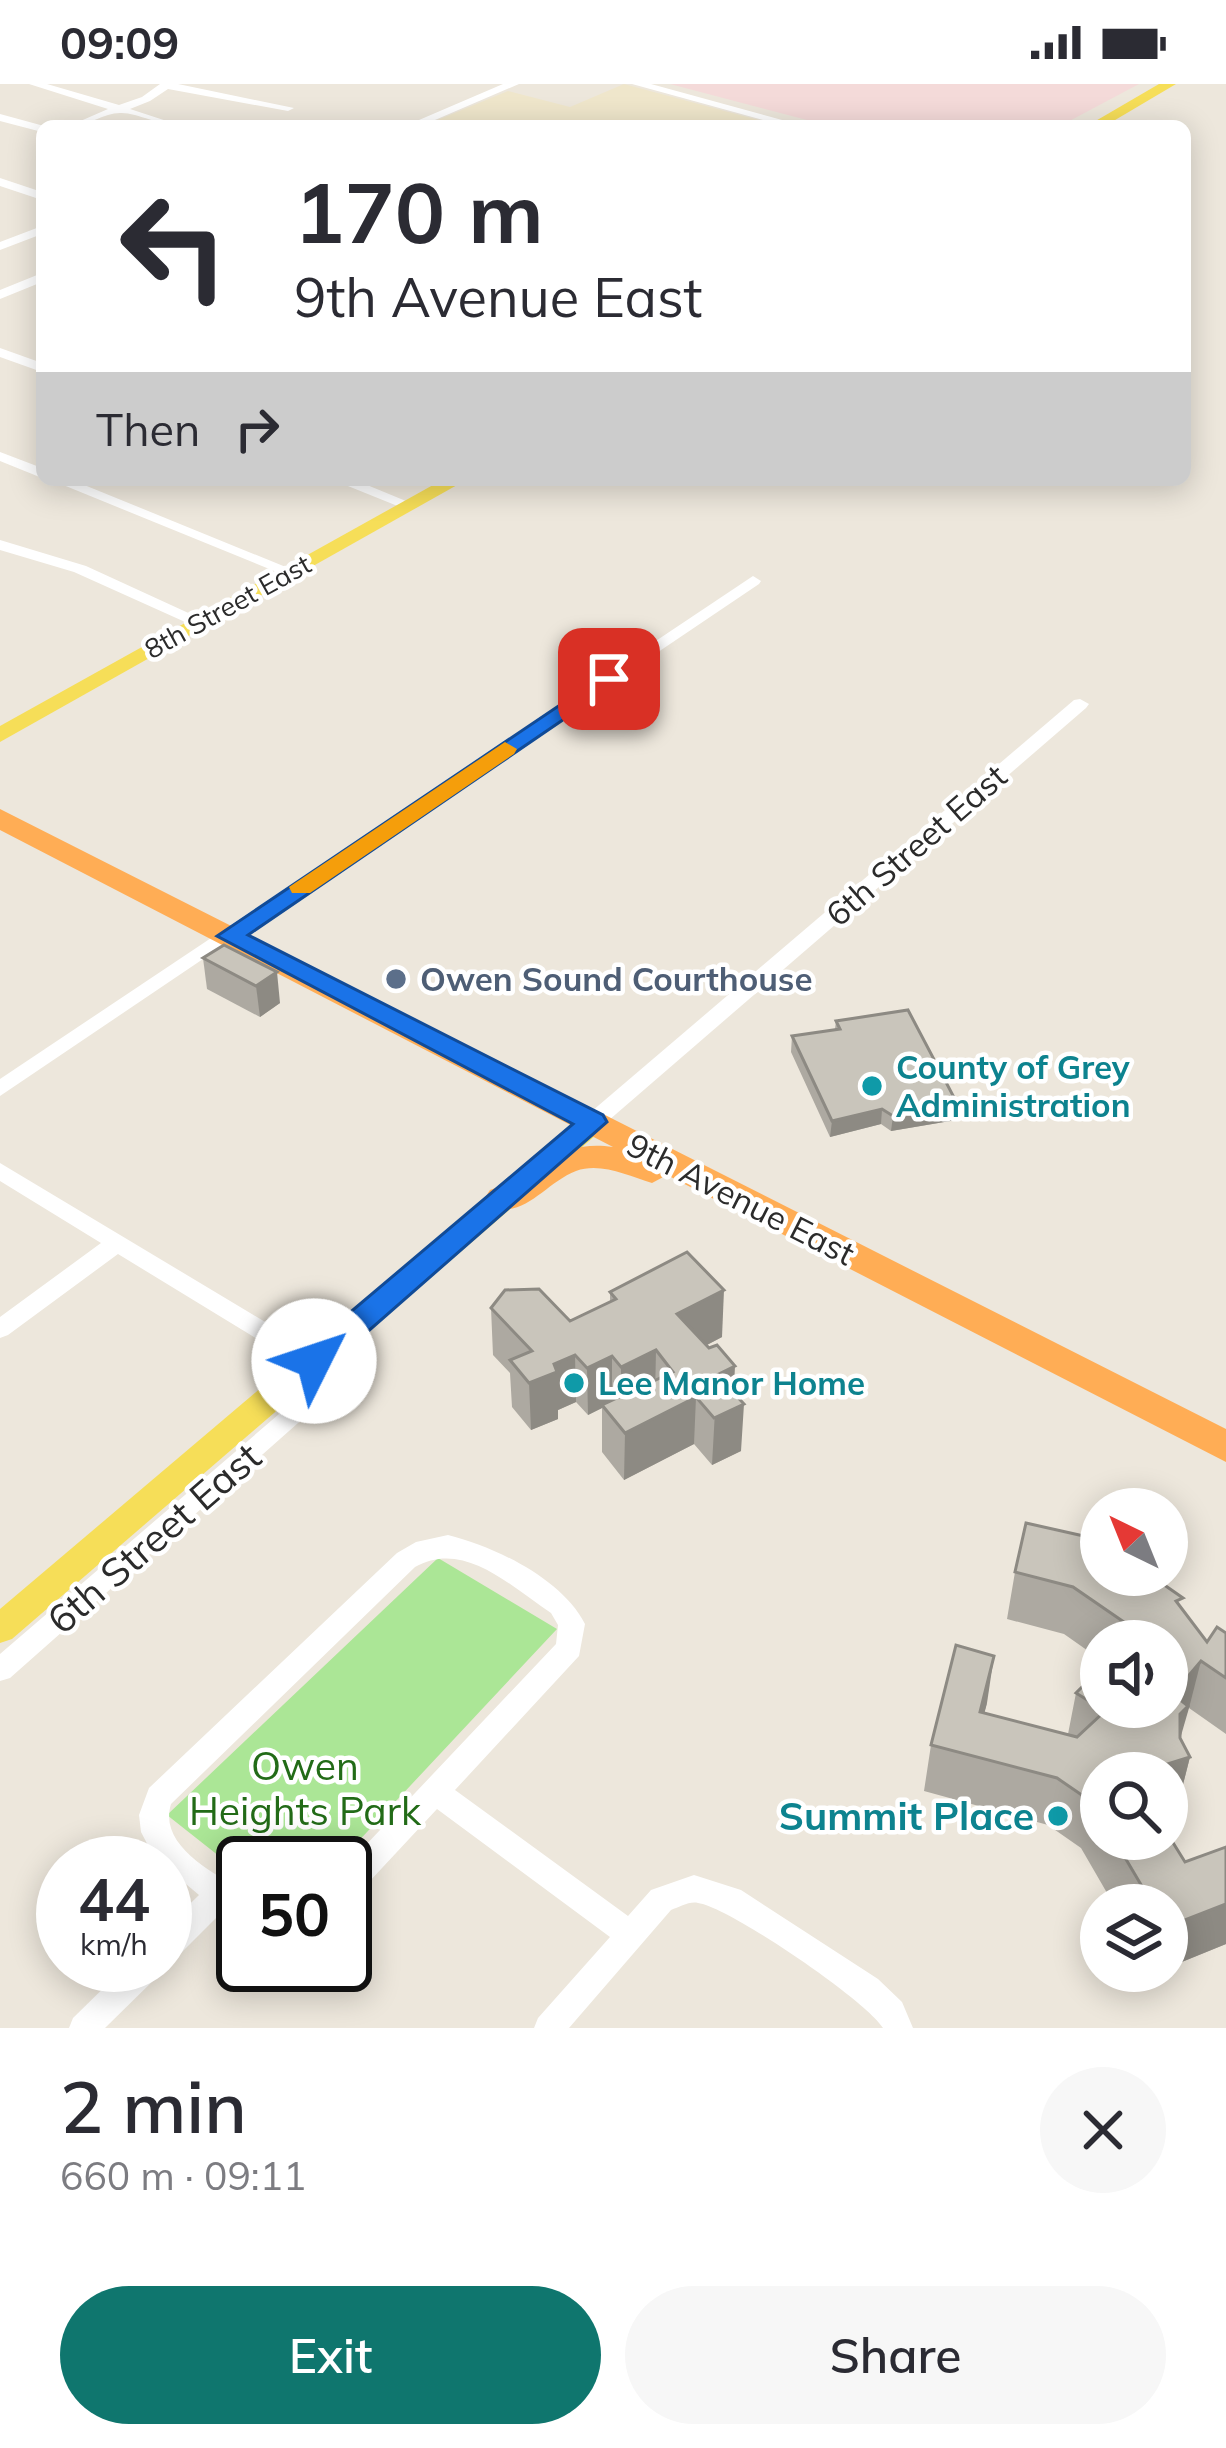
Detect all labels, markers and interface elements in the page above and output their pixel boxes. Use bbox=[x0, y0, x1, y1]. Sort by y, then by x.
text: 09:09 bbox=[60, 14, 179, 70]
text: 170 m bbox=[294, 159, 544, 264]
icon: left bbox=[96, 168, 252, 324]
text: 9th Avenue East bbox=[294, 263, 702, 331]
icon: right bbox=[224, 396, 290, 462]
text: Then bbox=[96, 401, 200, 457]
street label: 8th Street East bbox=[138, 546, 317, 666]
pin bbox=[558, 628, 660, 730]
icon: arrive bbox=[576, 646, 642, 712]
street label: 6th Street East bbox=[817, 755, 1014, 934]
place label: Owen Sound Courthouse bbox=[420, 958, 812, 999]
marker: Owen Sound Courthouse bbox=[383, 966, 409, 992]
place label: County of Grey Administration bbox=[896, 1046, 1131, 1125]
marker: County of Grey Administration bbox=[859, 1073, 885, 1099]
street label: 9th Avenue East bbox=[621, 1124, 862, 1273]
position arrow bbox=[251, 1298, 377, 1424]
place label: Lee Manor Home bbox=[598, 1362, 865, 1403]
marker: Lee Manor Home bbox=[561, 1370, 587, 1396]
street label: 6th Street East bbox=[37, 1432, 270, 1644]
north arrow bbox=[1080, 1488, 1188, 1596]
map controls bbox=[1080, 1488, 1188, 1992]
button: sound bbox=[1080, 1620, 1188, 1728]
park label: Owen Heights Park bbox=[189, 1741, 422, 1835]
button: search bbox=[1080, 1752, 1188, 1860]
place label: Summit Place bbox=[779, 1791, 1034, 1840]
marker: Summit Place bbox=[1045, 1803, 1071, 1829]
speed limit sign: 50 bbox=[216, 1836, 372, 1992]
text: 44 bbox=[78, 1861, 150, 1936]
button: layers bbox=[1080, 1884, 1188, 1992]
text: km/h bbox=[80, 1925, 148, 1963]
text: 2 min bbox=[60, 2061, 247, 2151]
button: close bbox=[1040, 2067, 1166, 2193]
text: 660 m · 09:11 bbox=[60, 2151, 306, 2200]
button: Exit bbox=[60, 2286, 601, 2424]
button: Share bbox=[625, 2286, 1166, 2424]

